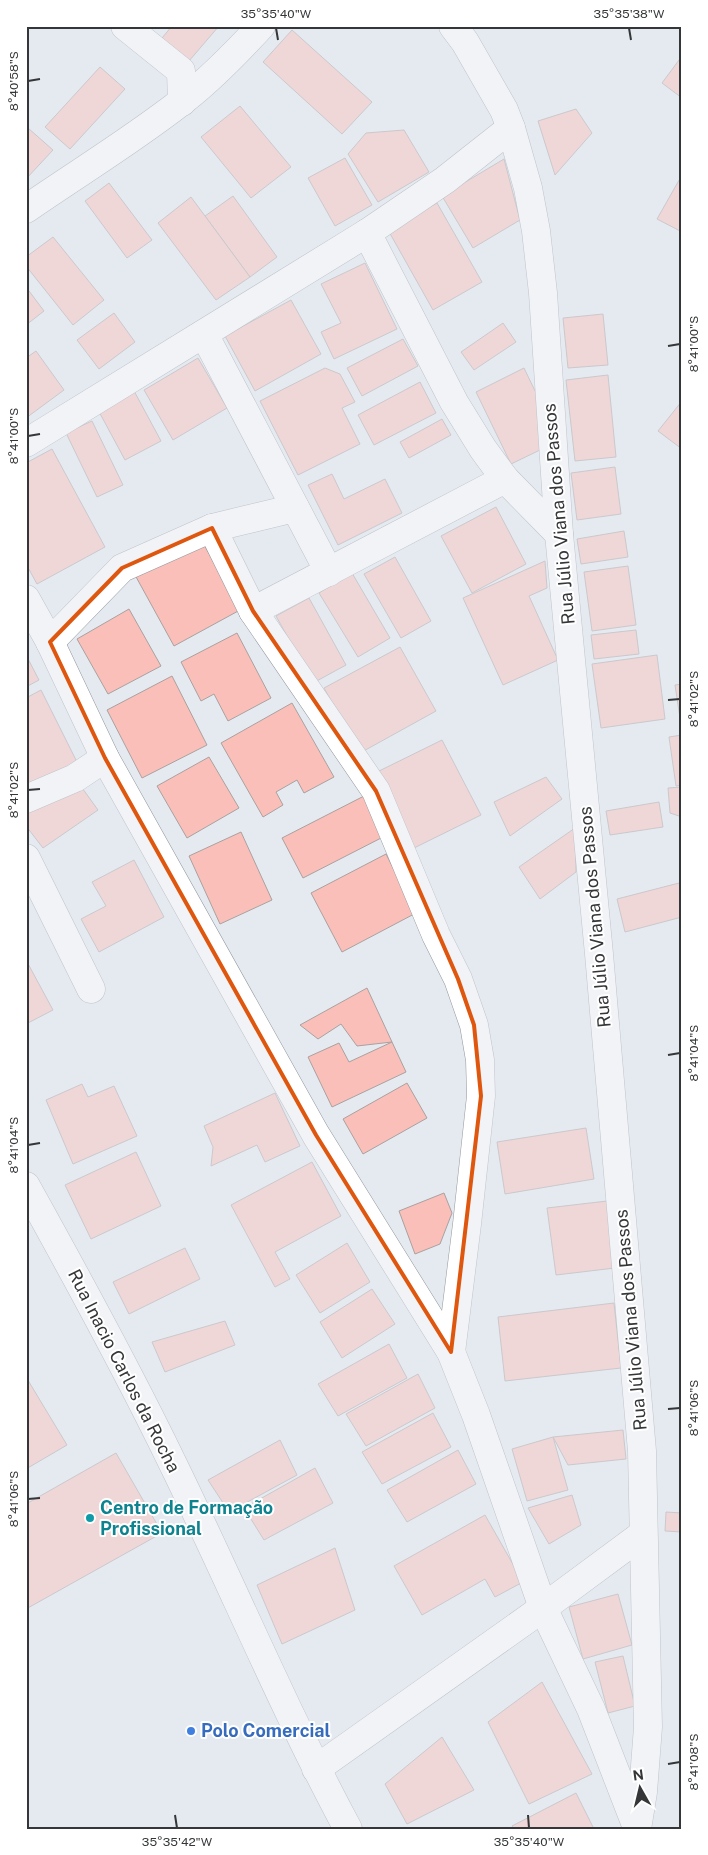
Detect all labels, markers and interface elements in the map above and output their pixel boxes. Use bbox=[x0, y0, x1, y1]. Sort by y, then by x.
text: 35°35'40"W bbox=[241, 7, 312, 21]
text: 35°35'38"W bbox=[594, 7, 665, 21]
text: 8°40'58"S bbox=[7, 51, 21, 111]
text: 8°41'00"S bbox=[687, 316, 701, 372]
street label: Rua Júlio Viana dos Passos bbox=[538, 403, 579, 626]
text: 8°41'00"S bbox=[7, 408, 21, 464]
text: 8°41'02"S bbox=[687, 671, 701, 727]
text: 8°41'02"S bbox=[7, 762, 21, 818]
street label: Rua Júlio Viana dos Passos bbox=[574, 806, 615, 1029]
text: 8°41'04"S bbox=[687, 1025, 701, 1081]
text: 8°41'04"S bbox=[7, 1117, 21, 1173]
street label: Rua Júlio Viana dos Passos bbox=[610, 1209, 651, 1432]
street label: Rua Inacio Carlos da Rocha bbox=[64, 1266, 185, 1476]
text: 8°41'06"S bbox=[687, 1380, 701, 1436]
text: 8°41'06"S bbox=[7, 1471, 21, 1527]
place label: Centro de Formação Profissional bbox=[100, 1497, 273, 1539]
marker: Centro de Formação Profissional bbox=[84, 1512, 96, 1524]
place label: Polo Comercial bbox=[201, 1720, 331, 1741]
marker: Polo Comercial bbox=[185, 1725, 197, 1737]
text: 8°41'08"S bbox=[687, 1734, 701, 1790]
north arrow bbox=[616, 1762, 666, 1812]
text: N bbox=[632, 1766, 645, 1784]
text: 35°35'42"W bbox=[142, 1835, 213, 1849]
text: 35°35'40"W bbox=[494, 1835, 565, 1849]

